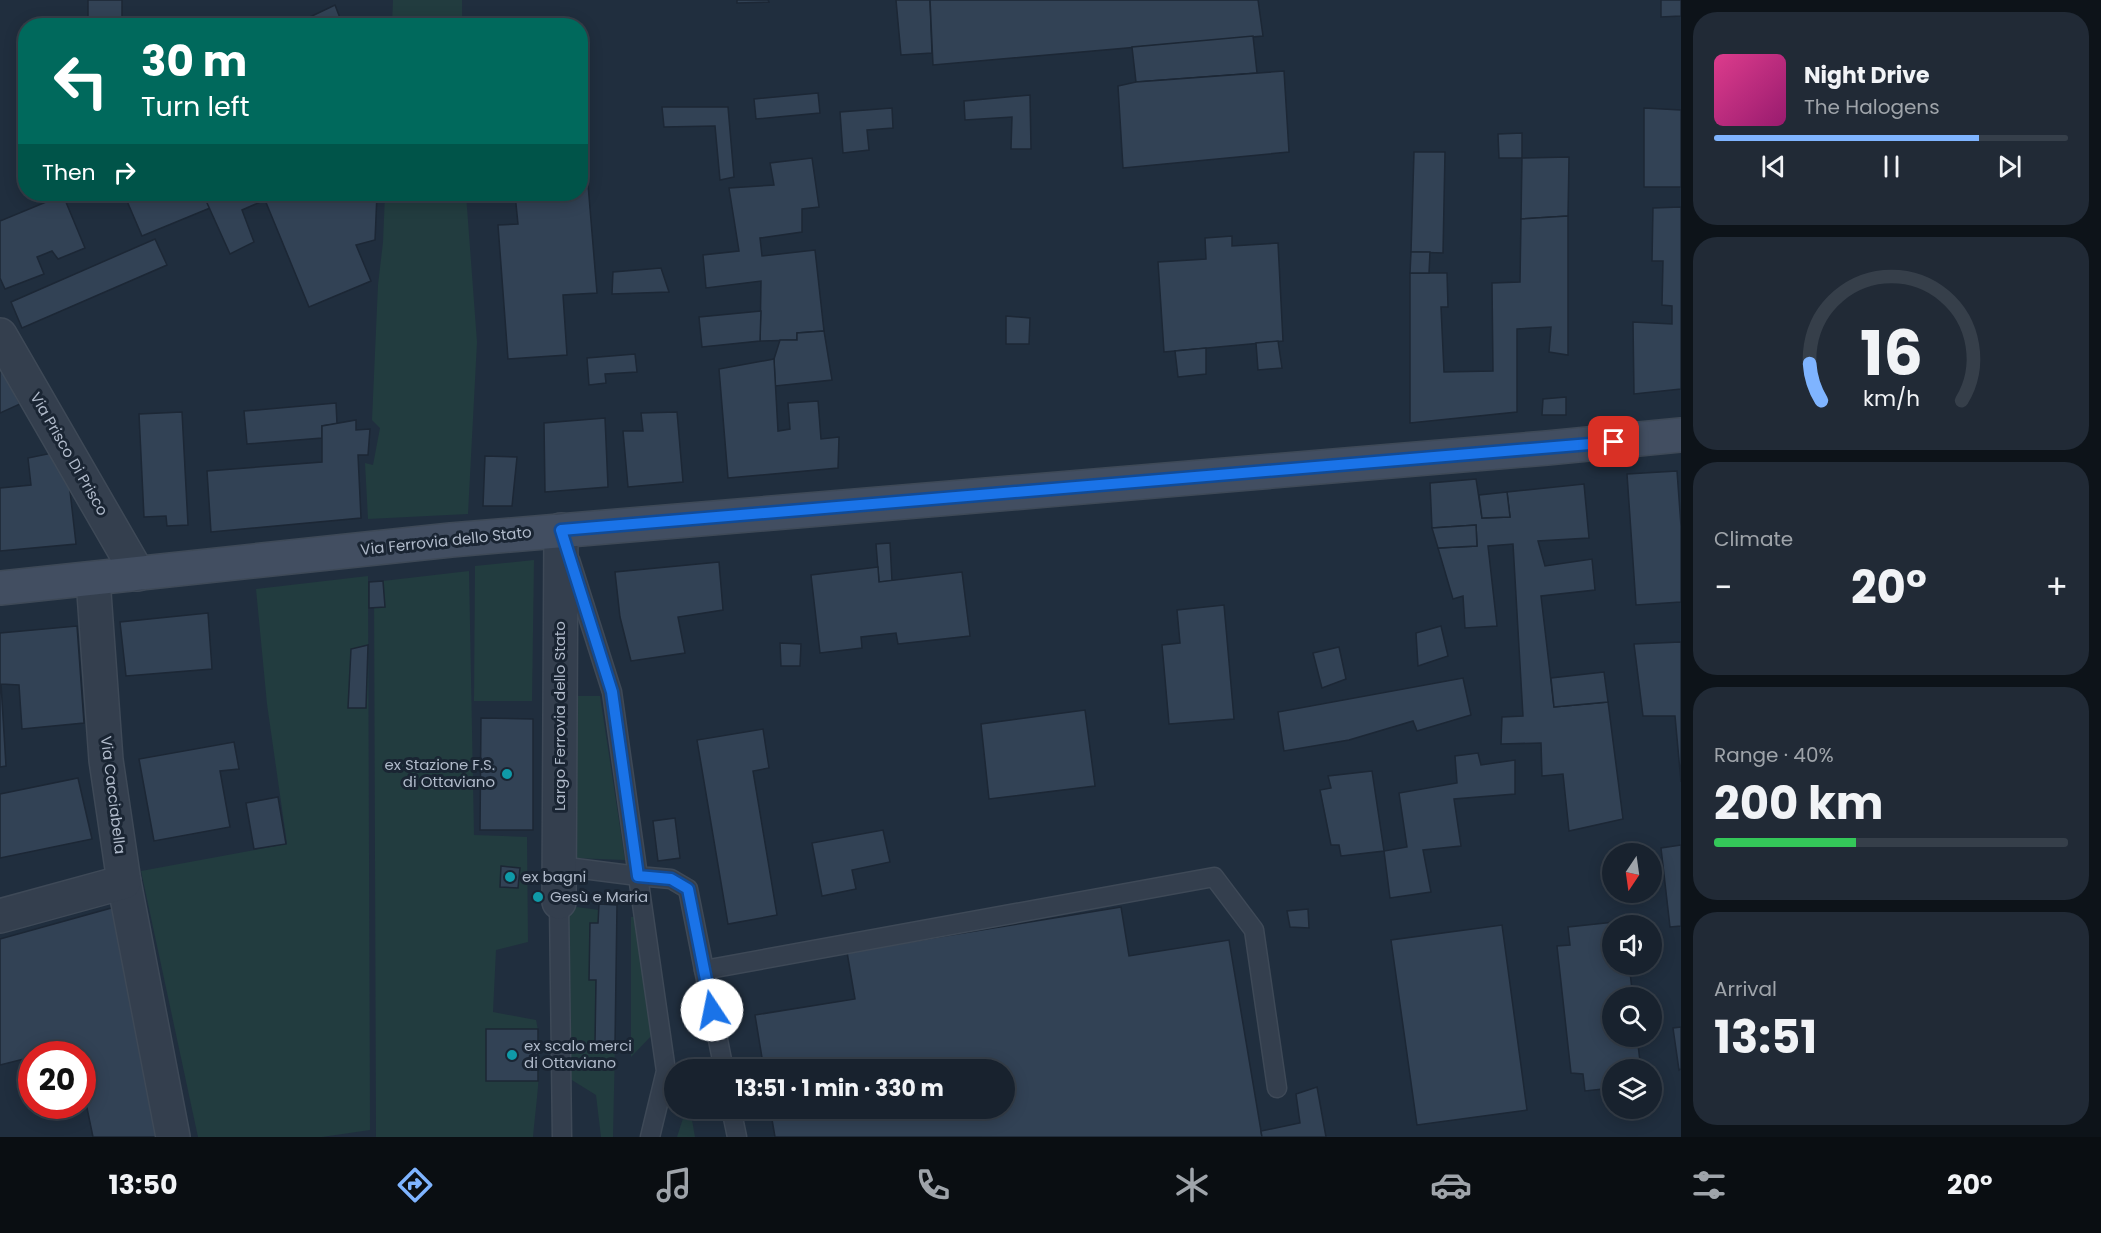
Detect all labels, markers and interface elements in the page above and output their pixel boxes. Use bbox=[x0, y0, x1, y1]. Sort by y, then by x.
text: 30 m bbox=[141, 32, 247, 91]
icon: left bbox=[42, 42, 120, 120]
text: Night Drive bbox=[1804, 60, 1930, 91]
text: Turn left bbox=[141, 88, 250, 125]
text: The Halogens bbox=[1804, 93, 1940, 121]
icon: previous bbox=[1757, 150, 1790, 183]
icon: pause bbox=[1875, 150, 1908, 183]
icon: next bbox=[1993, 150, 2026, 183]
icon: right bbox=[108, 156, 141, 189]
text: Then bbox=[42, 157, 96, 188]
text: 16 bbox=[1859, 309, 1923, 397]
text: km/h bbox=[1862, 383, 1920, 414]
street label: Via Prisco Di Prisco bbox=[26, 388, 113, 519]
pin bbox=[1588, 416, 1639, 467]
icon: arrive bbox=[1597, 425, 1630, 458]
street label: Via Ferrovia dello Stato bbox=[359, 521, 532, 560]
text: Climate bbox=[1714, 525, 1793, 553]
text: 20° bbox=[1851, 556, 1927, 619]
text: − bbox=[1714, 564, 1732, 611]
text: + bbox=[2045, 564, 2068, 611]
street label: Largo Ferrovia dello Stato bbox=[549, 621, 570, 811]
street label: Via Cacciabella bbox=[96, 735, 131, 855]
text: Range · 40% bbox=[1714, 741, 1834, 769]
place label: ex Stazione F.S. di Ottaviano bbox=[384, 754, 495, 792]
marker: ex Stazione F.S. di Ottaviano bbox=[500, 767, 514, 781]
text: 200 km bbox=[1714, 772, 1883, 835]
north arrow bbox=[1602, 843, 1662, 903]
map controls bbox=[1602, 843, 1662, 1119]
place label: ex bagni bbox=[522, 866, 586, 887]
marker: ex bagni bbox=[503, 870, 517, 884]
place label: Gesù e Maria bbox=[550, 886, 648, 907]
marker: Gesù e Maria bbox=[531, 890, 545, 904]
button: sound bbox=[1602, 915, 1662, 975]
text: Arrival bbox=[1714, 975, 1777, 1003]
position arrow bbox=[680, 978, 744, 1042]
button: search bbox=[1602, 987, 1662, 1047]
text: 13:51 bbox=[1714, 1006, 1817, 1069]
place label: ex scalo merci di Ottaviano bbox=[524, 1035, 632, 1073]
speed limit sign: 20 bbox=[18, 1041, 96, 1119]
marker: ex scalo merci di Ottaviano bbox=[505, 1048, 519, 1062]
button: layers bbox=[1602, 1059, 1662, 1119]
text: 13:51 · 1 min · 330 m bbox=[735, 1073, 944, 1104]
icon: directions bbox=[394, 1164, 436, 1206]
icon: music bbox=[653, 1164, 695, 1206]
icon: phone bbox=[912, 1164, 954, 1206]
icon: climate bbox=[1171, 1164, 1213, 1206]
icon: car bbox=[1430, 1164, 1472, 1206]
icon: filters bbox=[1688, 1164, 1730, 1206]
text: 13:50 bbox=[108, 1166, 178, 1203]
text: 20° bbox=[1947, 1166, 1993, 1203]

